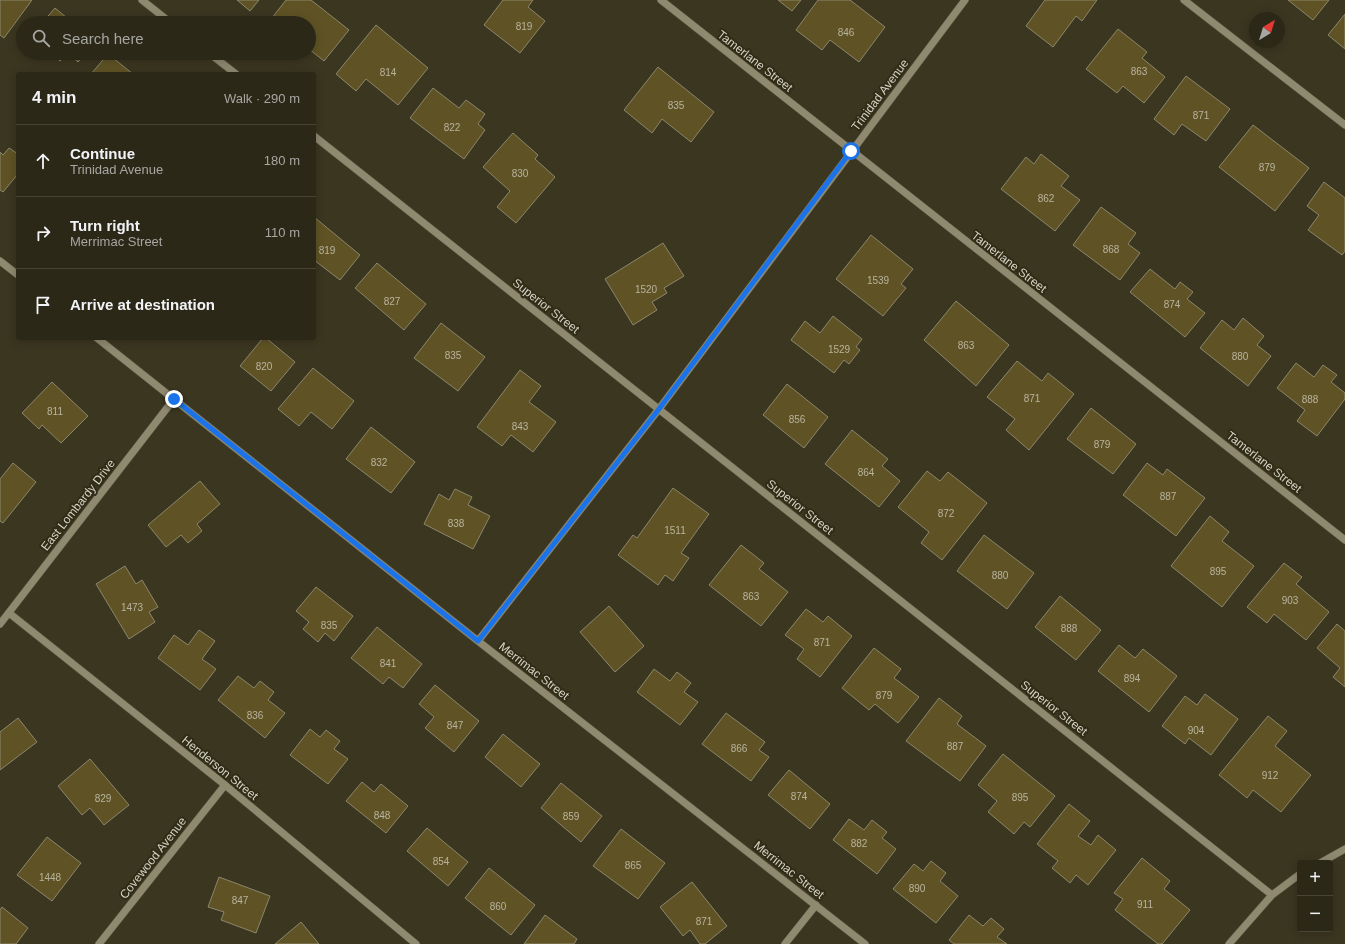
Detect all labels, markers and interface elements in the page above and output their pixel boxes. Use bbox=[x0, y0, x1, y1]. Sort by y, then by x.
north arrow bbox=[1249, 12, 1285, 48]
search box bbox=[16, 16, 316, 60]
house number: 819 bbox=[516, 21, 533, 32]
icon: search bbox=[30, 27, 52, 49]
street label: Tamerlane Street bbox=[715, 27, 796, 95]
house number: 846 bbox=[838, 27, 855, 38]
text: Search here bbox=[62, 30, 144, 47]
street label: Trinidad Avenue bbox=[849, 56, 912, 134]
house number: 863 bbox=[1131, 66, 1148, 77]
house number: 814 bbox=[380, 67, 397, 78]
text: 4 min bbox=[32, 88, 76, 107]
text: Walk · 290 m bbox=[224, 91, 300, 106]
house number: 835 bbox=[668, 100, 685, 111]
house number: 871 bbox=[1193, 110, 1210, 121]
house number: 822 bbox=[444, 122, 461, 133]
route start bbox=[842, 142, 860, 160]
text: Continue bbox=[70, 145, 135, 162]
icon: ahead bbox=[32, 150, 54, 172]
text: 180 m bbox=[264, 153, 300, 168]
text: Trinidad Avenue bbox=[70, 162, 163, 177]
house number: 879 bbox=[1259, 162, 1276, 173]
house number: 830 bbox=[512, 168, 529, 179]
house number: 862 bbox=[1038, 193, 1055, 204]
text: Turn right bbox=[70, 217, 140, 234]
icon: right bbox=[32, 222, 54, 244]
text: 110 m bbox=[265, 225, 300, 240]
street label: Tamerlane Street bbox=[969, 228, 1050, 296]
text: Merrimac Street bbox=[70, 234, 162, 249]
house number: 868 bbox=[1103, 244, 1120, 255]
house number: 819 bbox=[319, 245, 336, 256]
house number: 1539 bbox=[867, 275, 890, 286]
street label: Superior Street bbox=[510, 276, 583, 337]
house number: 1520 bbox=[635, 284, 658, 295]
icon: arrive bbox=[32, 294, 54, 316]
text: Arrive at destination bbox=[70, 296, 215, 313]
house number: 827 bbox=[384, 296, 401, 307]
house number: 874 bbox=[1164, 299, 1181, 310]
house number: 863 bbox=[958, 340, 975, 351]
house number: 1529 bbox=[828, 344, 851, 355]
house number: 835 bbox=[445, 350, 462, 361]
house number: 880 bbox=[1232, 351, 1249, 362]
house number: 820 bbox=[256, 361, 273, 372]
route end bbox=[165, 390, 183, 408]
house number: 871 bbox=[1024, 393, 1041, 404]
house number: 888 bbox=[1302, 394, 1319, 405]
house number: 811 bbox=[47, 406, 63, 417]
house number: 856 bbox=[789, 414, 806, 425]
house number: 843 bbox=[512, 421, 529, 432]
street label: Tamerlane Street bbox=[1224, 428, 1305, 496]
house number: 879 bbox=[1094, 439, 1111, 450]
street label: East Lombardy Drive bbox=[38, 456, 118, 553]
house number: 832 bbox=[371, 457, 388, 468]
house number: 864 bbox=[858, 467, 875, 478]
street label: Superior Street bbox=[764, 477, 837, 538]
house number: 887 bbox=[1160, 491, 1177, 502]
house number: 872 bbox=[938, 508, 955, 519]
house number: 838 bbox=[448, 518, 465, 529]
house number: 1511 bbox=[664, 525, 686, 536]
house number: 895 bbox=[1210, 566, 1227, 577]
house number: 880 bbox=[992, 570, 1009, 581]
house number: 863 bbox=[743, 591, 760, 602]
house number: 903 bbox=[1282, 595, 1299, 606]
house number: 1473 bbox=[121, 602, 144, 613]
house number: 835 bbox=[321, 620, 338, 631]
house number: 888 bbox=[1061, 623, 1078, 634]
house number: 871 bbox=[814, 637, 831, 648]
street label: Merrimac Street bbox=[496, 639, 572, 703]
house number: 841 bbox=[380, 658, 397, 669]
house number: 894 bbox=[1124, 673, 1141, 684]
street label: Superior Street bbox=[1018, 678, 1091, 739]
house number: 879 bbox=[876, 690, 893, 701]
house number: 836 bbox=[247, 710, 264, 721]
house number: 847 bbox=[447, 720, 464, 731]
house number: 904 bbox=[1188, 725, 1205, 736]
street label: Henderson Street bbox=[179, 733, 261, 803]
house number: 887 bbox=[947, 741, 964, 752]
house number: 866 bbox=[731, 743, 748, 754]
house number: 912 bbox=[1262, 770, 1279, 781]
house number: 874 bbox=[791, 791, 808, 802]
house number: 895 bbox=[1012, 792, 1029, 803]
house number: 829 bbox=[95, 793, 112, 804]
house number: 848 bbox=[374, 810, 391, 821]
house number: 859 bbox=[563, 811, 580, 822]
street label: Covewood Avenue bbox=[117, 814, 189, 902]
street label: Merrimac Street bbox=[751, 838, 827, 902]
house number: 882 bbox=[851, 838, 868, 849]
house number: 854 bbox=[433, 856, 450, 867]
house number: 865 bbox=[625, 860, 642, 871]
map controls bbox=[1297, 860, 1333, 932]
button: + bbox=[1297, 860, 1333, 896]
house number: 1448 bbox=[39, 872, 62, 883]
house number: 890 bbox=[909, 883, 926, 894]
house number: 847 bbox=[232, 895, 249, 906]
button: − bbox=[1297, 896, 1333, 932]
house number: 911 bbox=[1137, 899, 1153, 910]
house number: 860 bbox=[490, 901, 507, 912]
house number: 871 bbox=[696, 916, 713, 927]

